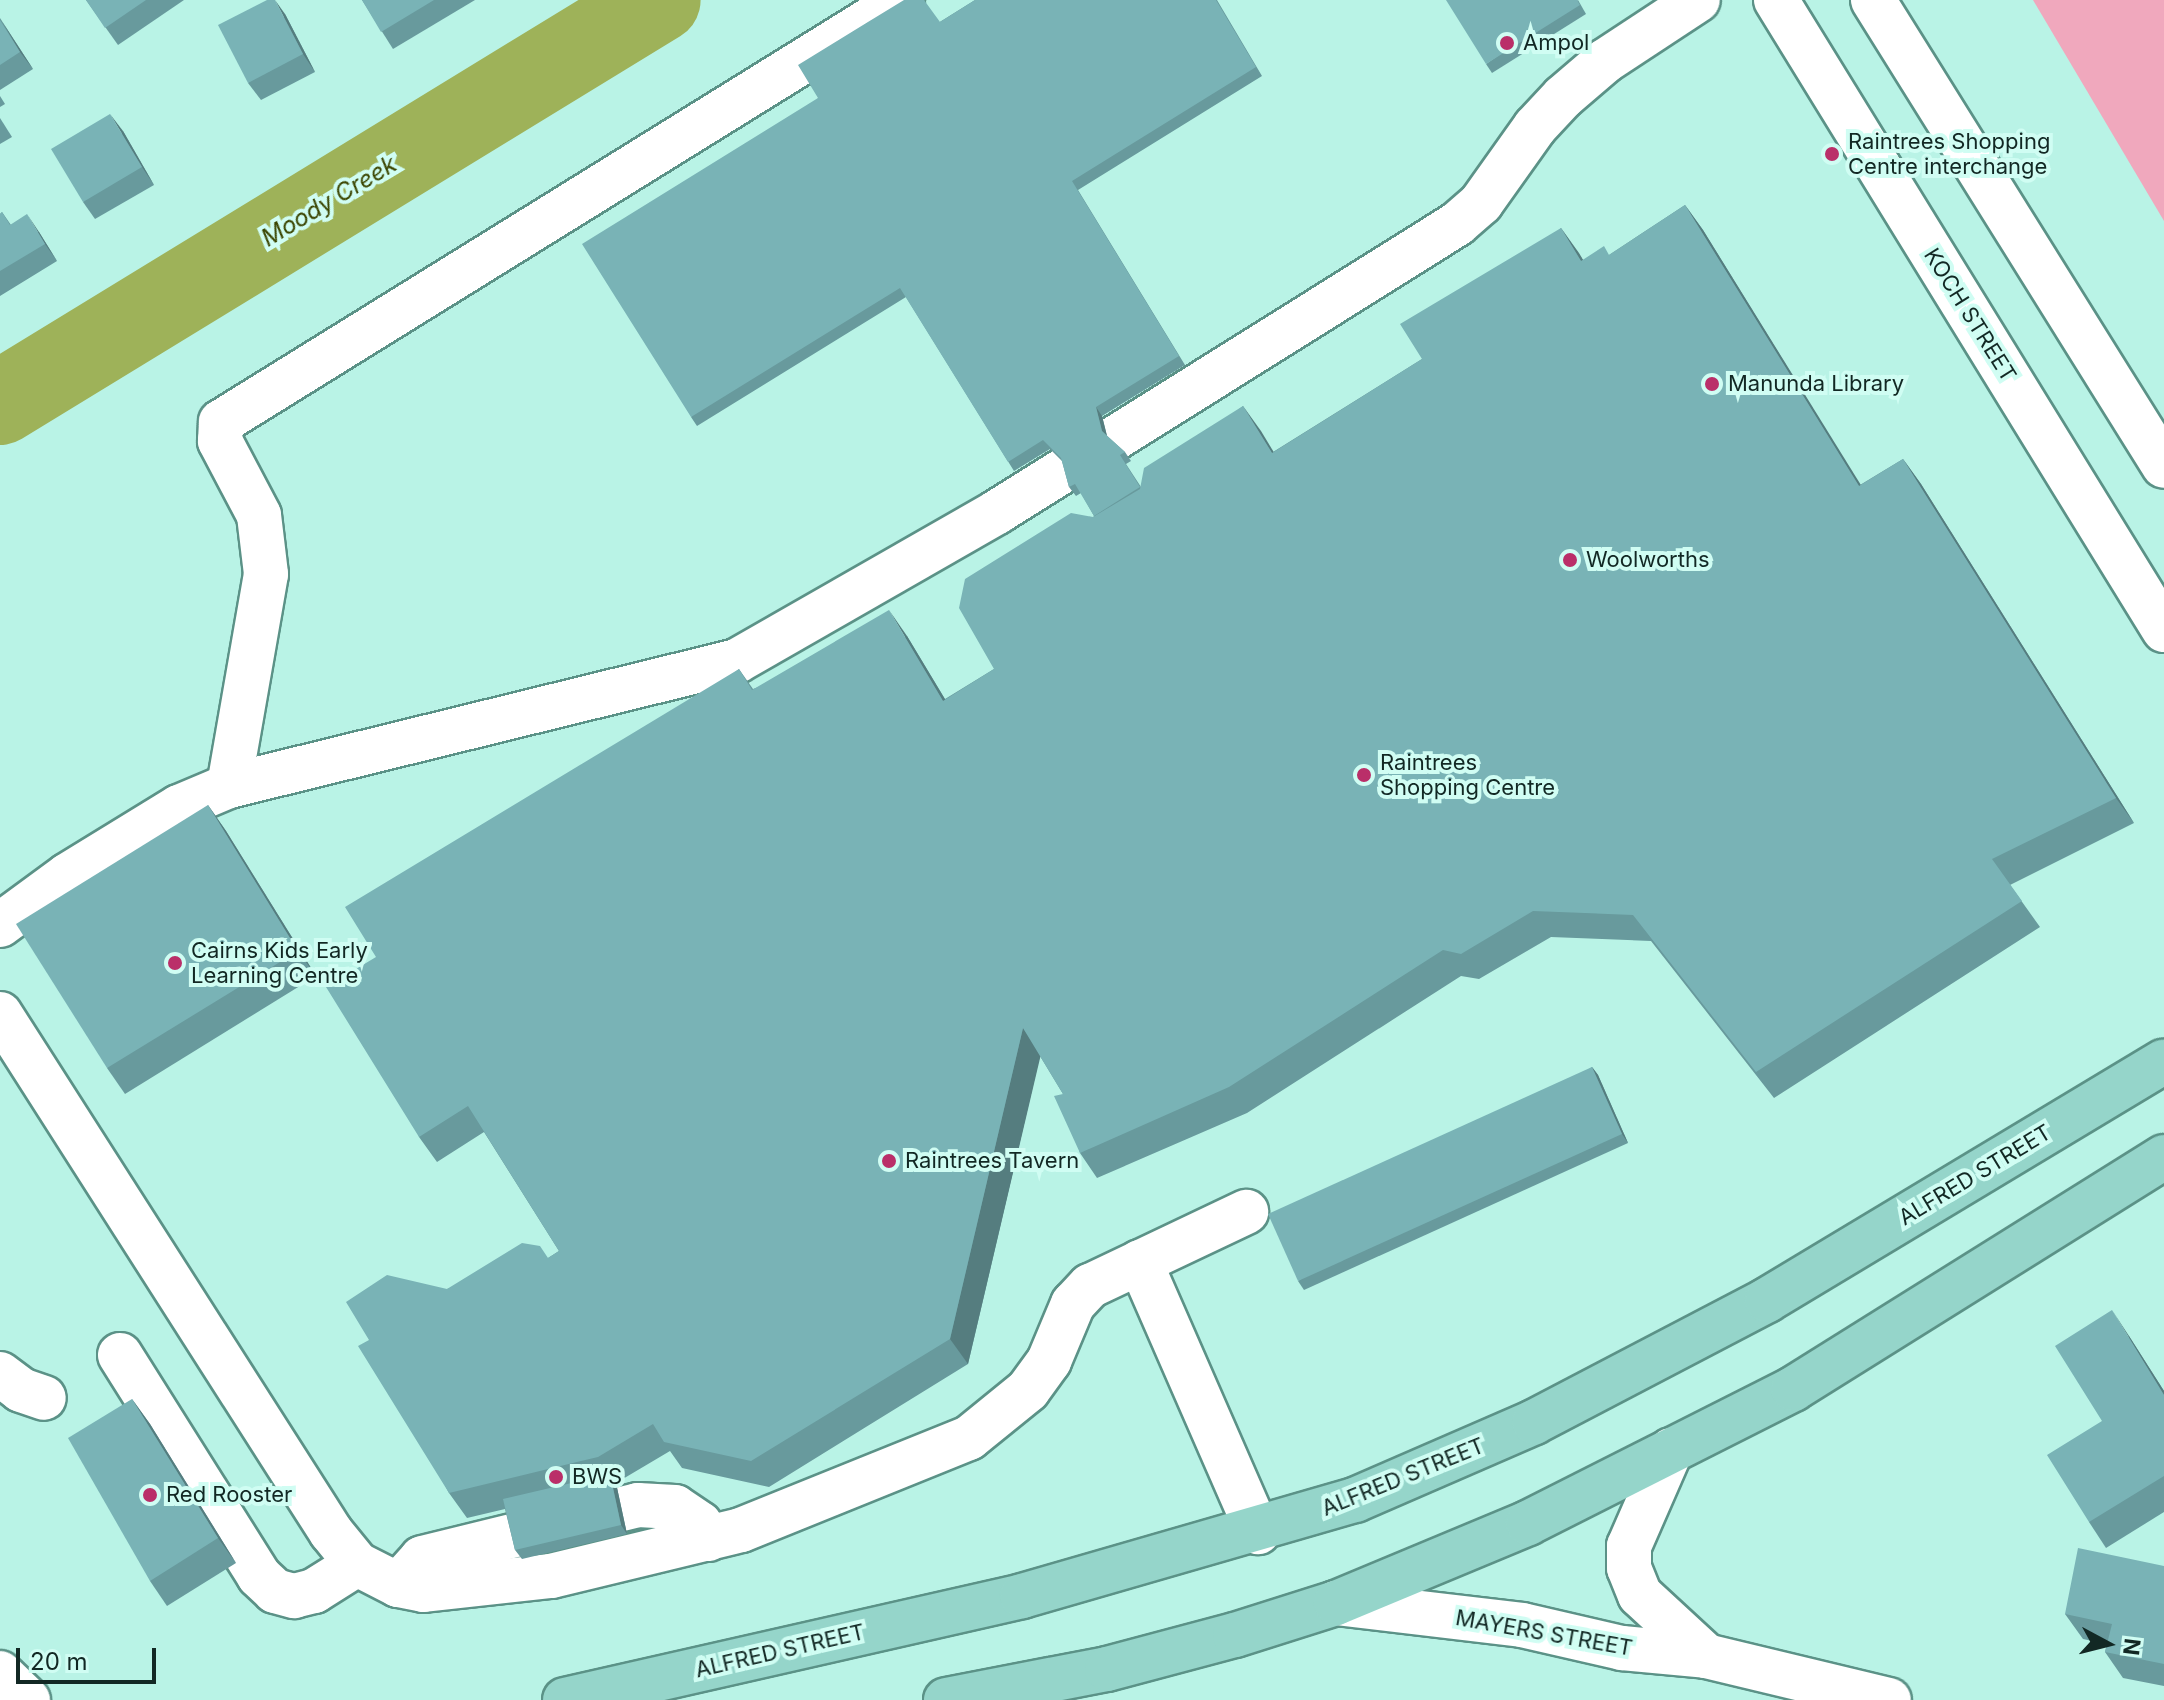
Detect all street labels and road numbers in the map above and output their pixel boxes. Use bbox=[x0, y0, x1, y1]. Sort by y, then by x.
street label: KOCH STREET bbox=[1918, 243, 2022, 387]
street label: ALFRED STREET bbox=[1894, 1119, 2056, 1231]
street label: ALFRED STREET bbox=[1318, 1432, 1488, 1522]
street label: MAYERS STREET bbox=[1453, 1604, 1635, 1662]
street label: ALFRED STREET bbox=[693, 1619, 867, 1683]

